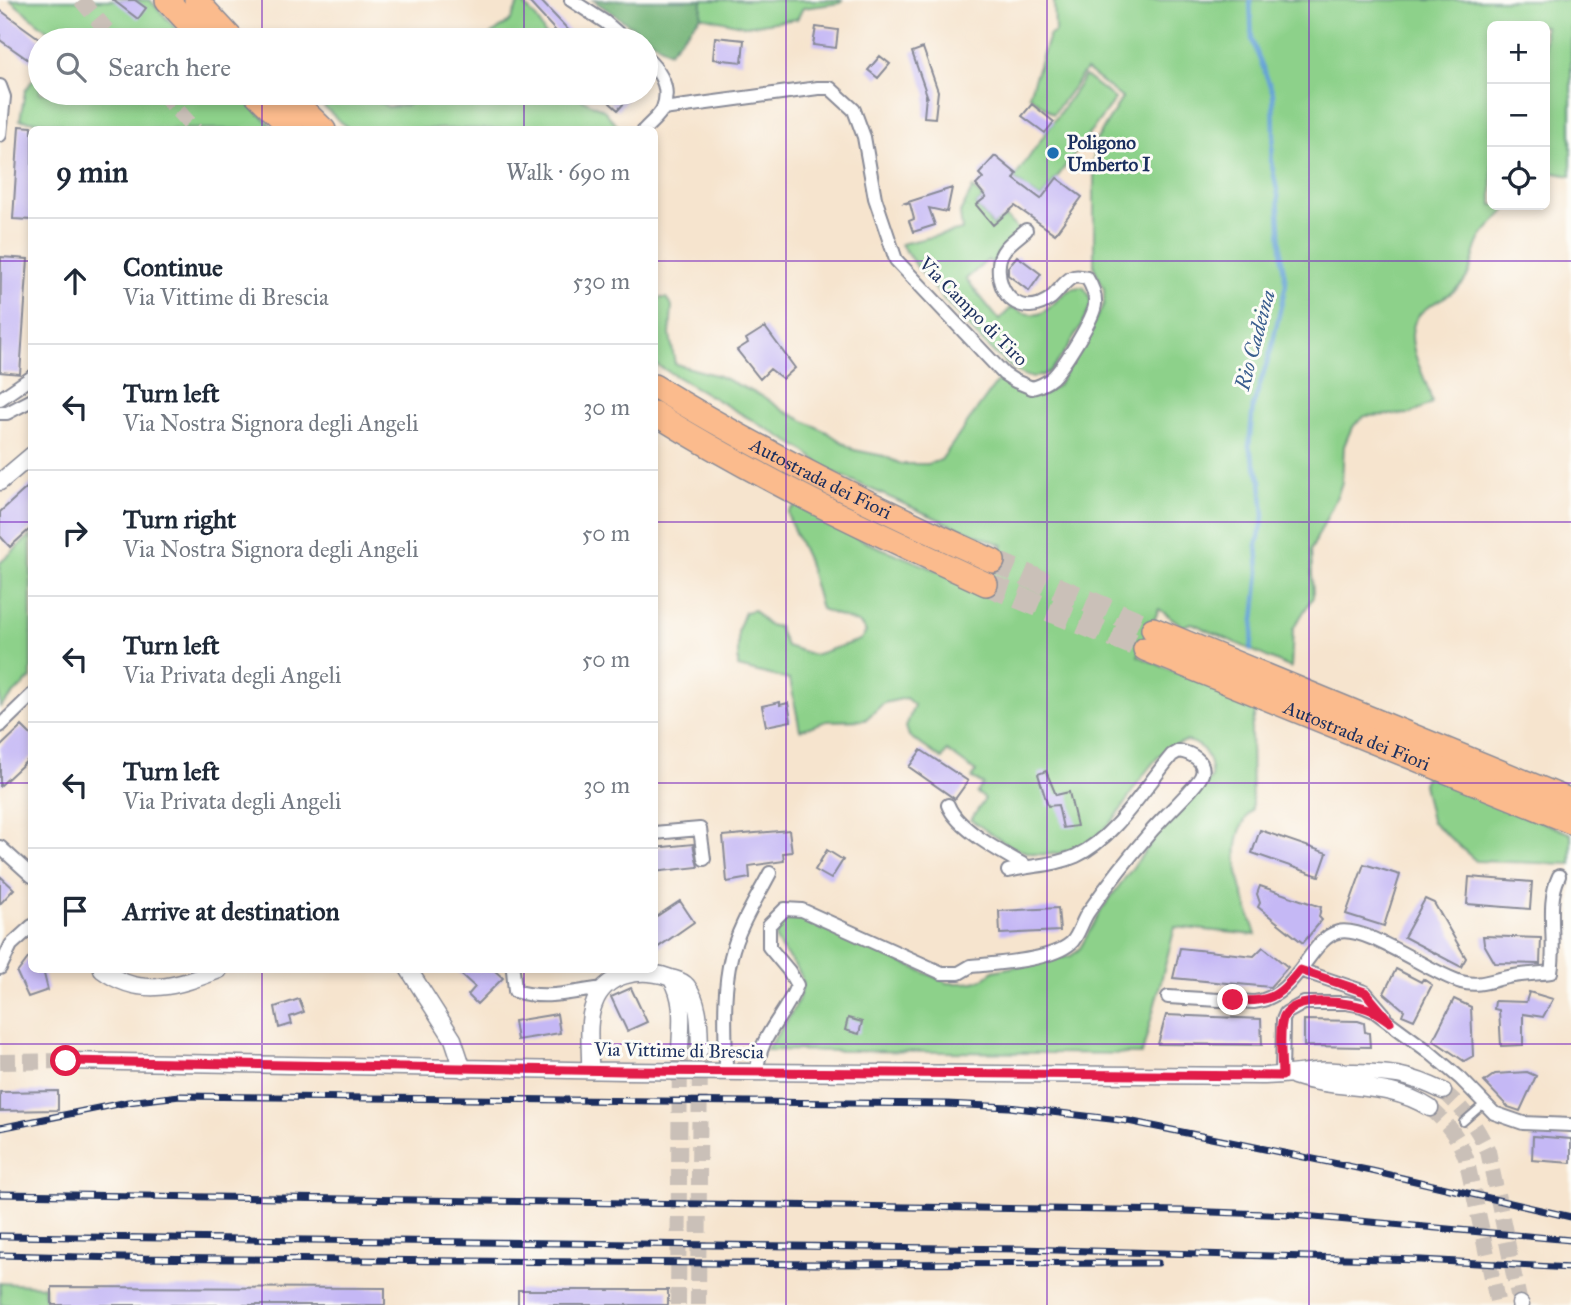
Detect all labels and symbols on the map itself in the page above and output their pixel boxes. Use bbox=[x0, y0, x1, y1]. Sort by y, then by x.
place label: Poligono Umberto I bbox=[1067, 131, 1150, 176]
marker: Poligono Umberto I bbox=[1045, 145, 1061, 161]
street label: Via Campo di Tiro bbox=[914, 251, 1033, 371]
water label: Rio Cadeina bbox=[1229, 287, 1281, 394]
street label: Autostrada dei Fiori bbox=[745, 432, 896, 524]
street label: Autostrada dei Fiori bbox=[1279, 695, 1434, 776]
route end bbox=[1217, 984, 1248, 1015]
street label: Via Vittime di Brescia bbox=[593, 1038, 765, 1063]
route start bbox=[50, 1045, 81, 1076]

